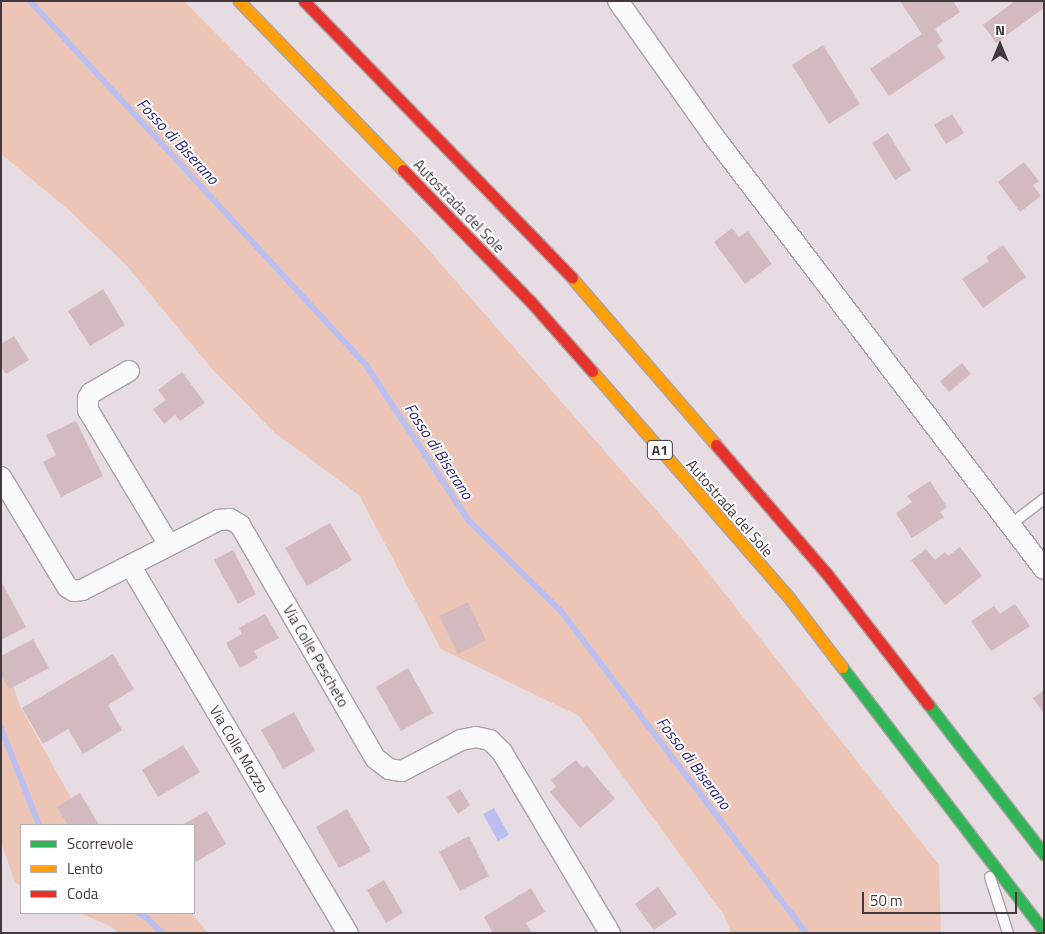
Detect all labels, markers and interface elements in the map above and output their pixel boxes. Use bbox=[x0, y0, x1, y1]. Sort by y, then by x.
text: N bbox=[995, 19, 1005, 40]
north arrow bbox=[975, 20, 1025, 70]
water label: Fosso di Biserano bbox=[133, 94, 223, 188]
street label: Autostrada del Sole bbox=[410, 155, 508, 257]
water label: Fosso di Biserano bbox=[401, 399, 477, 503]
road number: A1 bbox=[646, 438, 674, 462]
street label: Autostrada del Sole bbox=[683, 456, 777, 560]
street label: Via Colle Pescheto bbox=[279, 602, 353, 710]
street label: Via Colle Mozzo bbox=[206, 702, 272, 796]
water label: Fosso di Biserano bbox=[653, 713, 735, 813]
legend bbox=[20, 824, 195, 914]
text: Scorrevole bbox=[67, 832, 133, 855]
text: Lento bbox=[67, 857, 103, 880]
text: Coda bbox=[67, 882, 98, 905]
scale bar bbox=[865, 882, 1020, 914]
text: 50 m bbox=[870, 889, 903, 912]

